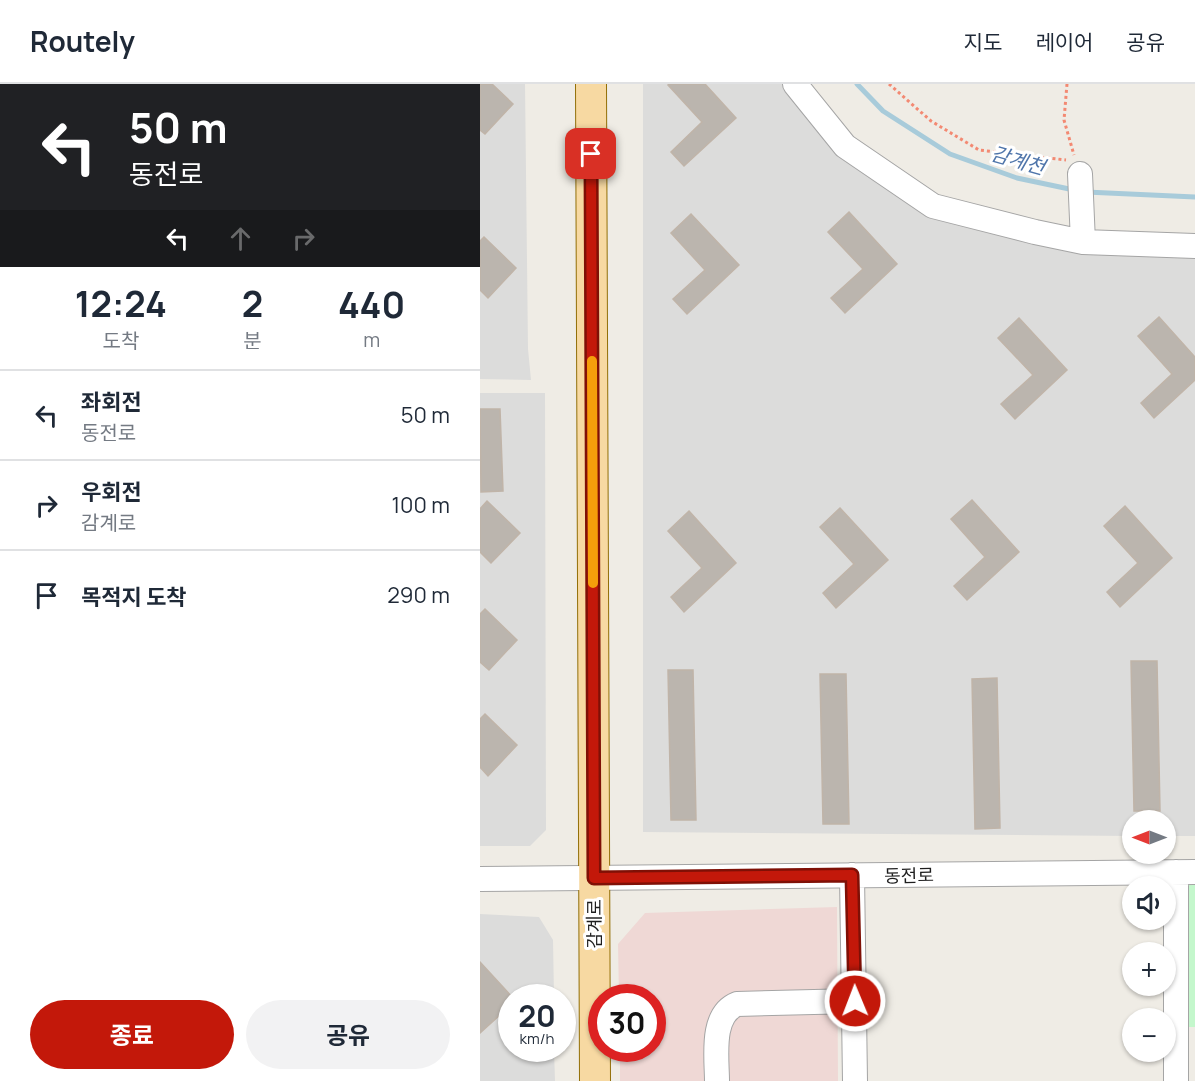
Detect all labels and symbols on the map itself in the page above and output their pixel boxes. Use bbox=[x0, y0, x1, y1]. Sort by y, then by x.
pin bbox=[565, 128, 616, 179]
water label: 감계천 bbox=[988, 139, 1051, 181]
north arrow bbox=[1122, 810, 1176, 864]
street label: 동전로 bbox=[884, 863, 934, 887]
street label: 감계로 bbox=[582, 899, 606, 949]
position arrow bbox=[823, 969, 887, 1033]
speed limit sign: 30 bbox=[588, 984, 666, 1062]

